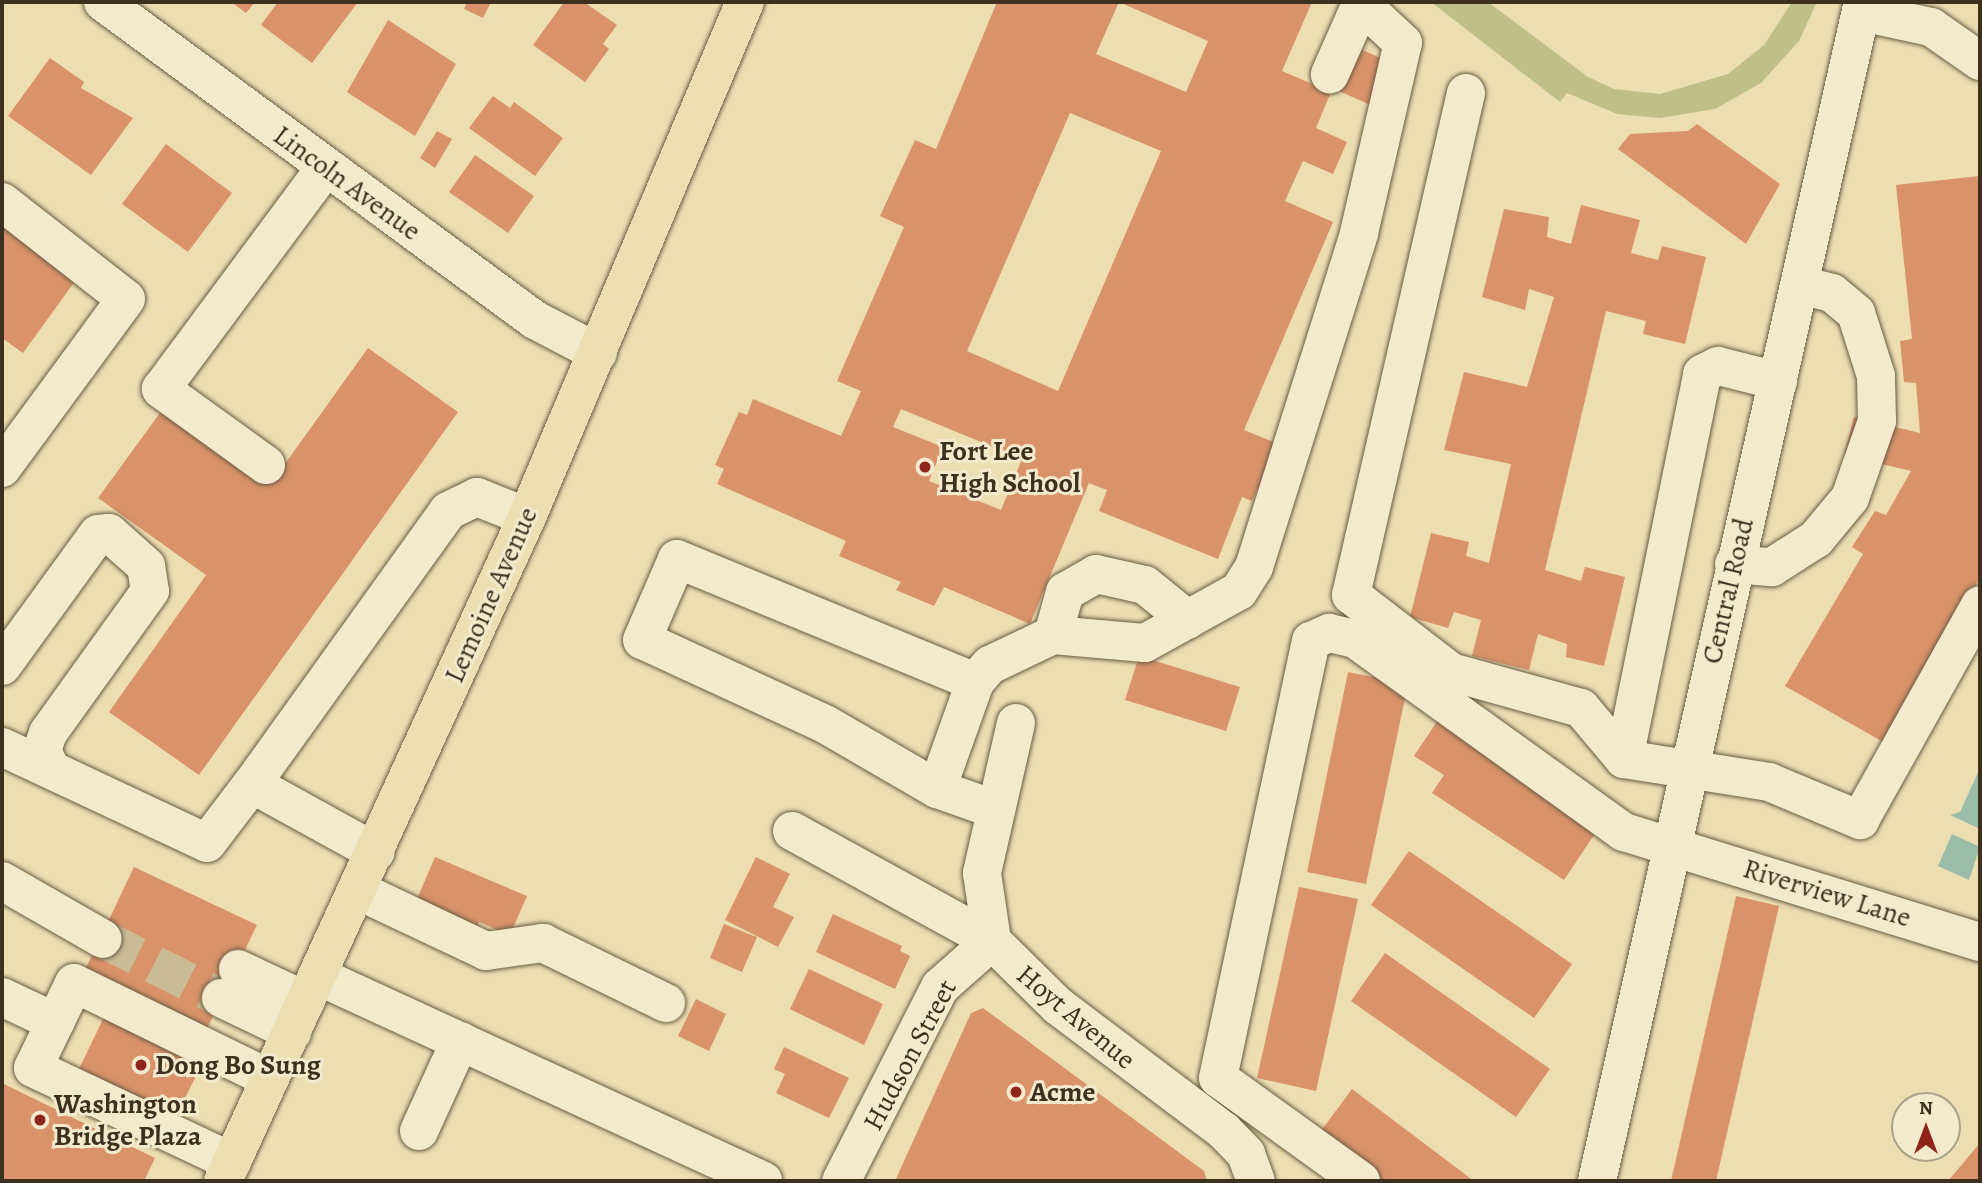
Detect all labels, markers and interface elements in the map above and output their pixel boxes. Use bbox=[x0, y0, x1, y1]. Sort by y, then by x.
street label: Lincoln Avenue bbox=[267, 118, 427, 248]
place label: Fort Lee High School bbox=[939, 434, 1080, 500]
marker: Fort Lee High School bbox=[917, 459, 933, 475]
street label: Lemoine Avenue bbox=[437, 502, 545, 688]
street label: Central Road bbox=[1695, 515, 1761, 667]
street label: Riverview Lane bbox=[1739, 852, 1915, 934]
street label: Hoyt Avenue bbox=[1010, 958, 1142, 1076]
street label: Hudson Street bbox=[856, 974, 964, 1136]
place label: Dong Bo Sung bbox=[155, 1048, 321, 1082]
marker: Dong Bo Sung bbox=[133, 1057, 149, 1073]
place label: Acme bbox=[1030, 1075, 1095, 1109]
marker: Acme bbox=[1008, 1084, 1024, 1100]
place label: Washington Bridge Plaza bbox=[54, 1087, 201, 1153]
north arrow bbox=[1891, 1092, 1961, 1162]
text: N bbox=[1919, 1095, 1933, 1121]
marker: Washington Bridge Plaza bbox=[32, 1112, 48, 1128]

